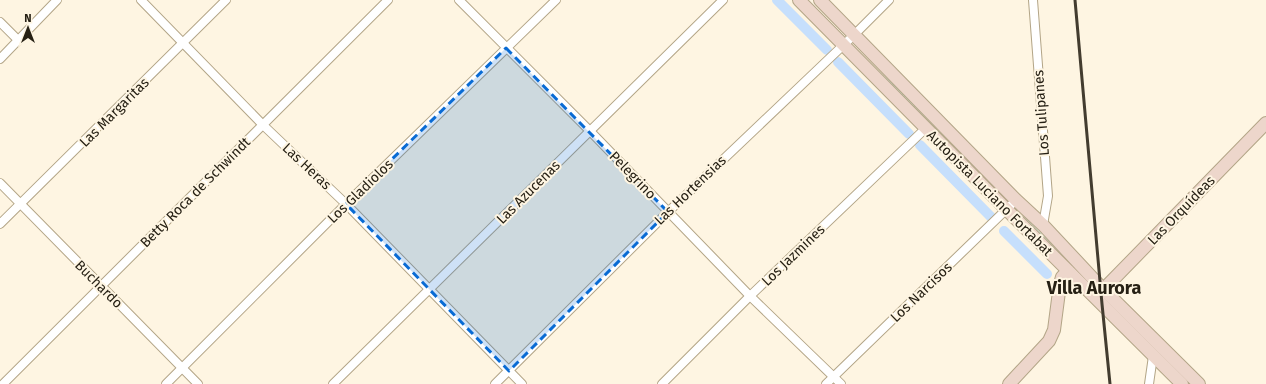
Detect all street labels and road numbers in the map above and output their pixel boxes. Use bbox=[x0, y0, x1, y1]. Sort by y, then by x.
street label: Los Tulipanes bbox=[1030, 69, 1053, 157]
street label: Las Margaritas bbox=[76, 74, 153, 151]
street label: Autopista Luciano Fortabat bbox=[923, 127, 1057, 260]
street label: Betty Roca de Schwindt bbox=[137, 133, 255, 251]
street label: Las Heras bbox=[279, 139, 335, 194]
street label: Pelegrino bbox=[606, 148, 660, 203]
street label: Las Hortensias bbox=[651, 152, 730, 229]
street label: Los Gladiolos bbox=[324, 155, 397, 227]
street label: Las Azucenas bbox=[493, 157, 564, 228]
street label: Las Orquídeas bbox=[1144, 172, 1219, 248]
street label: Los Jazmines bbox=[758, 221, 829, 290]
street label: Buchardo bbox=[71, 257, 126, 312]
street label: Los Narcisos bbox=[887, 258, 956, 326]

